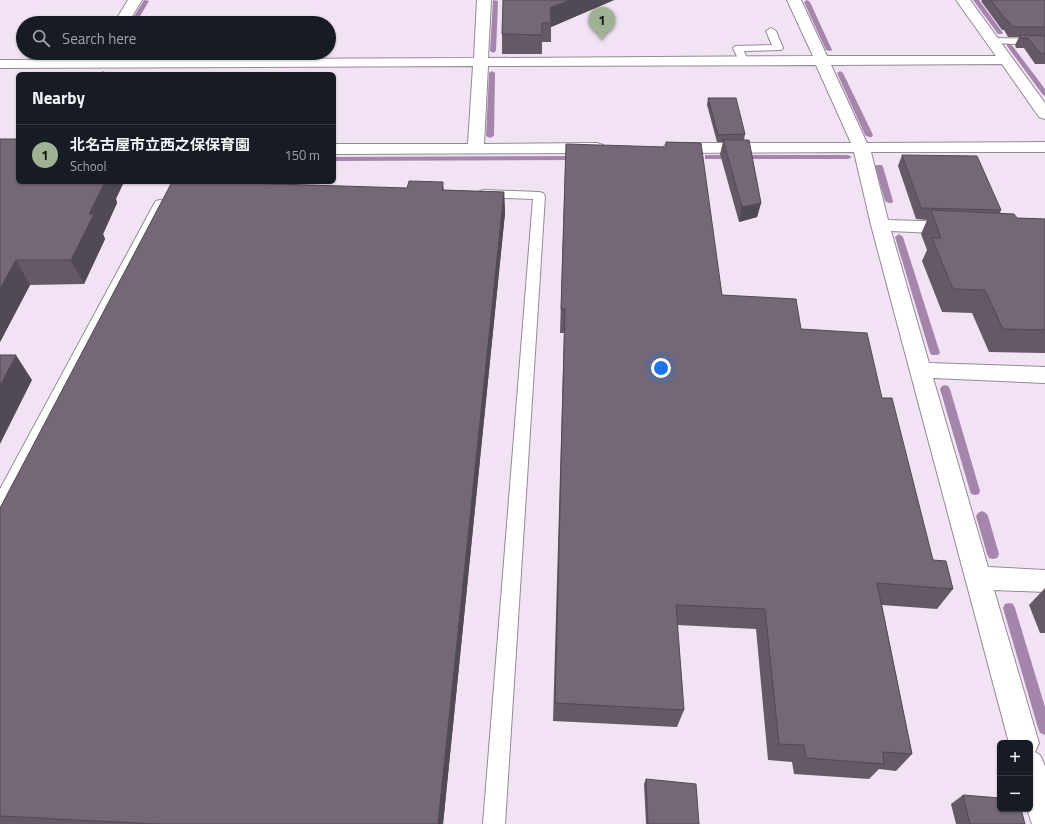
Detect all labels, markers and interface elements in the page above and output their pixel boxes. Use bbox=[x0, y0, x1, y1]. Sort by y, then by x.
pin: 1 bbox=[589, 7, 615, 40]
search box bbox=[16, 16, 336, 60]
icon: search bbox=[30, 27, 52, 49]
text: Search here bbox=[62, 27, 136, 50]
text: Nearby bbox=[32, 85, 85, 111]
text: 北名古屋市立西之保保育園 bbox=[70, 133, 250, 156]
text: 1 bbox=[41, 145, 49, 165]
text: 150 m bbox=[284, 145, 320, 165]
text: School bbox=[70, 156, 106, 176]
your location bbox=[651, 358, 671, 378]
map controls bbox=[997, 740, 1033, 812]
button: + bbox=[997, 740, 1033, 776]
button: − bbox=[997, 776, 1033, 812]

